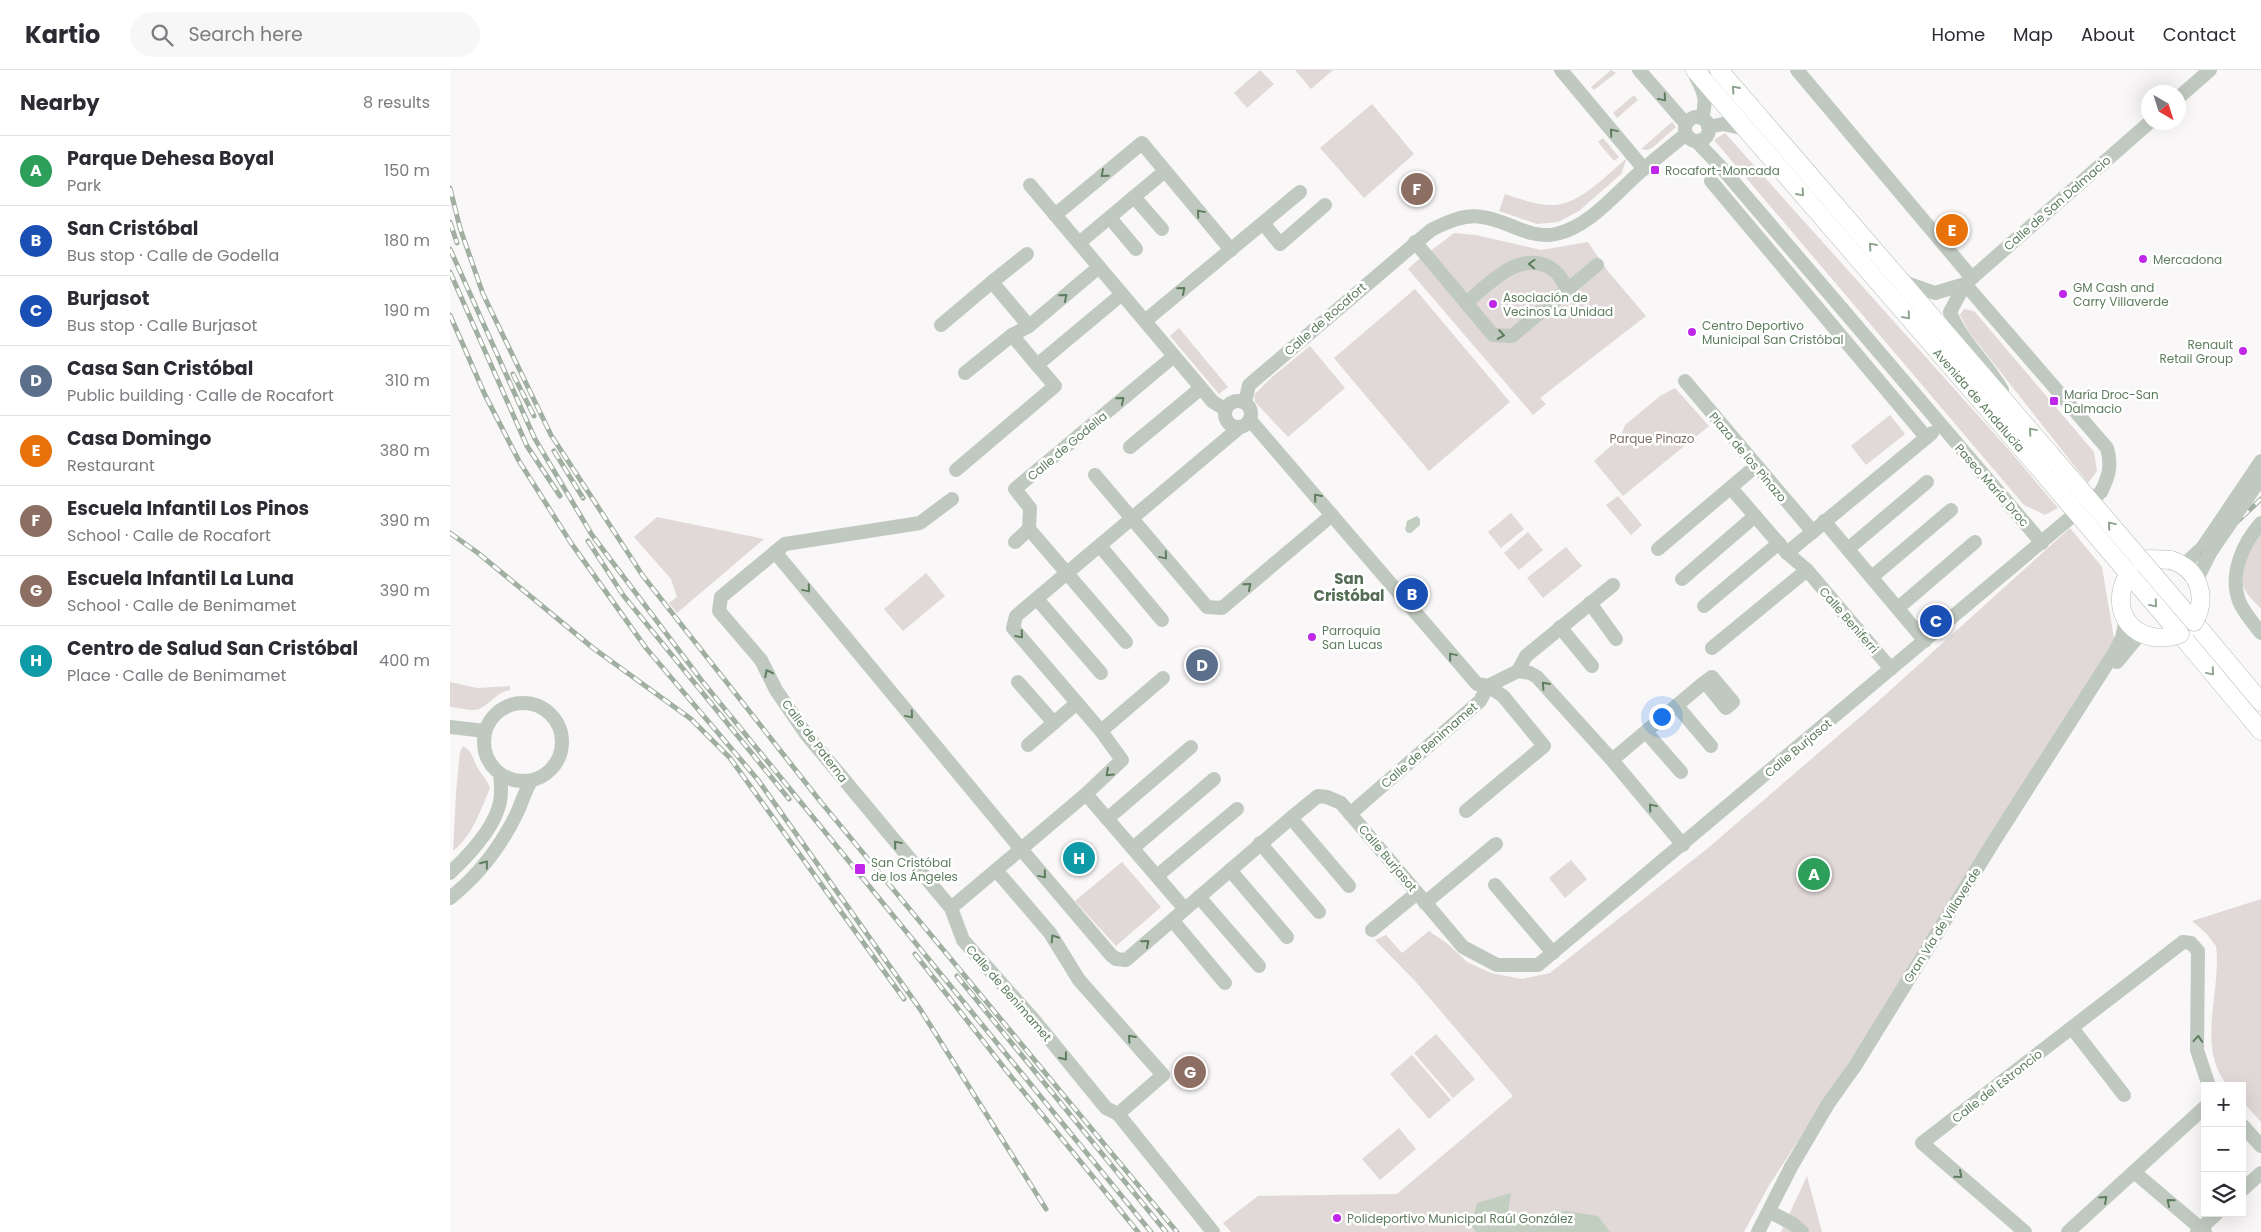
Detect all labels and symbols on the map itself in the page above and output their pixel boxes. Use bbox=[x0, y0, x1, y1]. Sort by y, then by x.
one-way arrow bbox=[1732, 85, 1741, 94]
north arrow bbox=[2141, 85, 2186, 130]
one-way arrow bbox=[1657, 93, 1666, 102]
one-way arrow bbox=[1609, 128, 1618, 137]
street label: Calle de San Dalmacio bbox=[2000, 152, 2114, 254]
place label: Rocafort-Moncada bbox=[1665, 162, 1780, 179]
marker: Rocafort-Moncada bbox=[1649, 164, 1661, 176]
one-way arrow bbox=[1101, 169, 1110, 178]
pin: F bbox=[1401, 170, 1433, 208]
one-way arrow bbox=[1795, 187, 1804, 196]
one-way arrow bbox=[1196, 209, 1205, 218]
pin: E bbox=[1936, 211, 1968, 249]
one-way arrow bbox=[1869, 242, 1878, 251]
place label: Mercadona bbox=[2153, 251, 2222, 268]
marker: Mercadona bbox=[2137, 253, 2149, 265]
one-way arrow bbox=[1527, 259, 1535, 269]
street label: Calle de Rocafort bbox=[1280, 279, 1370, 359]
place label: GM Cash and Carry Villaverde bbox=[2073, 279, 2169, 310]
one-way arrow bbox=[1177, 287, 1186, 296]
marker: GM Cash and Carry Villaverde bbox=[2057, 288, 2069, 300]
place label: Asociación de Vecinos La Unidad bbox=[1503, 289, 1613, 320]
one-way arrow bbox=[1058, 294, 1067, 302]
marker: Asociación de Vecinos La Unidad bbox=[1487, 298, 1499, 310]
one-way arrow bbox=[1901, 310, 1910, 319]
place label: Centro Deportivo Municipal San Cristóbal bbox=[1702, 317, 1844, 348]
marker: Centro Deportivo Municipal San Cristóbal bbox=[1686, 326, 1698, 338]
one-way arrow bbox=[1496, 329, 1505, 339]
place label: Renault Retail Group bbox=[2159, 336, 2233, 367]
street label: Avenida de Andalucía bbox=[1929, 345, 2029, 455]
marker: Renault Retail Group bbox=[2237, 345, 2249, 357]
place label: María Droc-San Dalmacio bbox=[2064, 386, 2159, 417]
marker: María Droc-San Dalmacio bbox=[2048, 395, 2060, 407]
one-way arrow bbox=[1115, 398, 1124, 406]
street label: Calle de Godella bbox=[1024, 408, 1110, 484]
street label: Plaza de los Pinazo bbox=[1705, 408, 1791, 506]
one-way arrow bbox=[2028, 428, 2037, 437]
park label: Parque Pinazo bbox=[1610, 430, 1695, 447]
street label: Paseo María Droc bbox=[1951, 440, 2033, 530]
one-way arrow bbox=[1313, 494, 1322, 503]
one-way arrow bbox=[2108, 522, 2116, 531]
one-way arrow bbox=[1158, 550, 1167, 559]
district label: San Cristóbal bbox=[1313, 568, 1385, 606]
pin: B bbox=[1396, 575, 1428, 613]
one-way arrow bbox=[1242, 583, 1251, 592]
street label: Calle Beniferri bbox=[1815, 583, 1883, 657]
one-way arrow bbox=[801, 584, 810, 593]
one-way arrow bbox=[2149, 598, 2157, 607]
pin: C bbox=[1920, 602, 1952, 640]
place label: Parroquia San Lucas bbox=[1322, 622, 1383, 653]
one-way arrow bbox=[1014, 630, 1023, 639]
marker: Parroquia San Lucas bbox=[1306, 631, 1318, 643]
pin: D bbox=[1186, 646, 1218, 684]
one-way arrow bbox=[1449, 653, 1458, 662]
one-way arrow bbox=[2206, 666, 2215, 675]
one-way arrow bbox=[764, 669, 774, 678]
one-way arrow bbox=[1541, 682, 1550, 691]
street label: Calle de Paterna bbox=[778, 696, 852, 786]
street label: Calle de Benimamet bbox=[1377, 698, 1481, 792]
your location bbox=[1649, 704, 1675, 730]
one-way arrow bbox=[904, 709, 913, 718]
street label: Calle Burjasot bbox=[1761, 715, 1835, 781]
one-way arrow bbox=[1105, 767, 1114, 776]
one-way arrow bbox=[1648, 804, 1657, 813]
street label: Calle Burjasot bbox=[1355, 821, 1421, 895]
pin: H bbox=[1063, 839, 1095, 877]
one-way arrow bbox=[895, 841, 903, 850]
place label: San Cristóbal de los Ángeles bbox=[871, 854, 958, 885]
pin: A bbox=[1798, 855, 1830, 893]
one-way arrow bbox=[479, 861, 487, 870]
marker: San Cristóbal de los Ángeles bbox=[853, 862, 867, 876]
street label: Gran Vía de Villaverde bbox=[1899, 864, 1985, 986]
one-way arrow bbox=[1037, 869, 1046, 878]
one-way arrow bbox=[1050, 935, 1060, 944]
one-way arrow bbox=[1140, 940, 1149, 949]
street label: Calle de Benimamet bbox=[962, 941, 1056, 1045]
one-way arrow bbox=[1128, 1034, 1137, 1043]
one-way arrow bbox=[2192, 1035, 2203, 1043]
street label: Calle del Estroncio bbox=[1948, 1045, 2046, 1127]
one-way arrow bbox=[1059, 1051, 1067, 1060]
pin: G bbox=[1174, 1053, 1206, 1091]
one-way arrow bbox=[1954, 1169, 1963, 1178]
one-way arrow bbox=[2098, 1196, 2107, 1205]
one-way arrow bbox=[2166, 1199, 2175, 1208]
place label: Polideportivo Municipal Raúl González bbox=[1347, 1210, 1573, 1227]
marker: Polideportivo Municipal Raúl González bbox=[1331, 1212, 1343, 1224]

